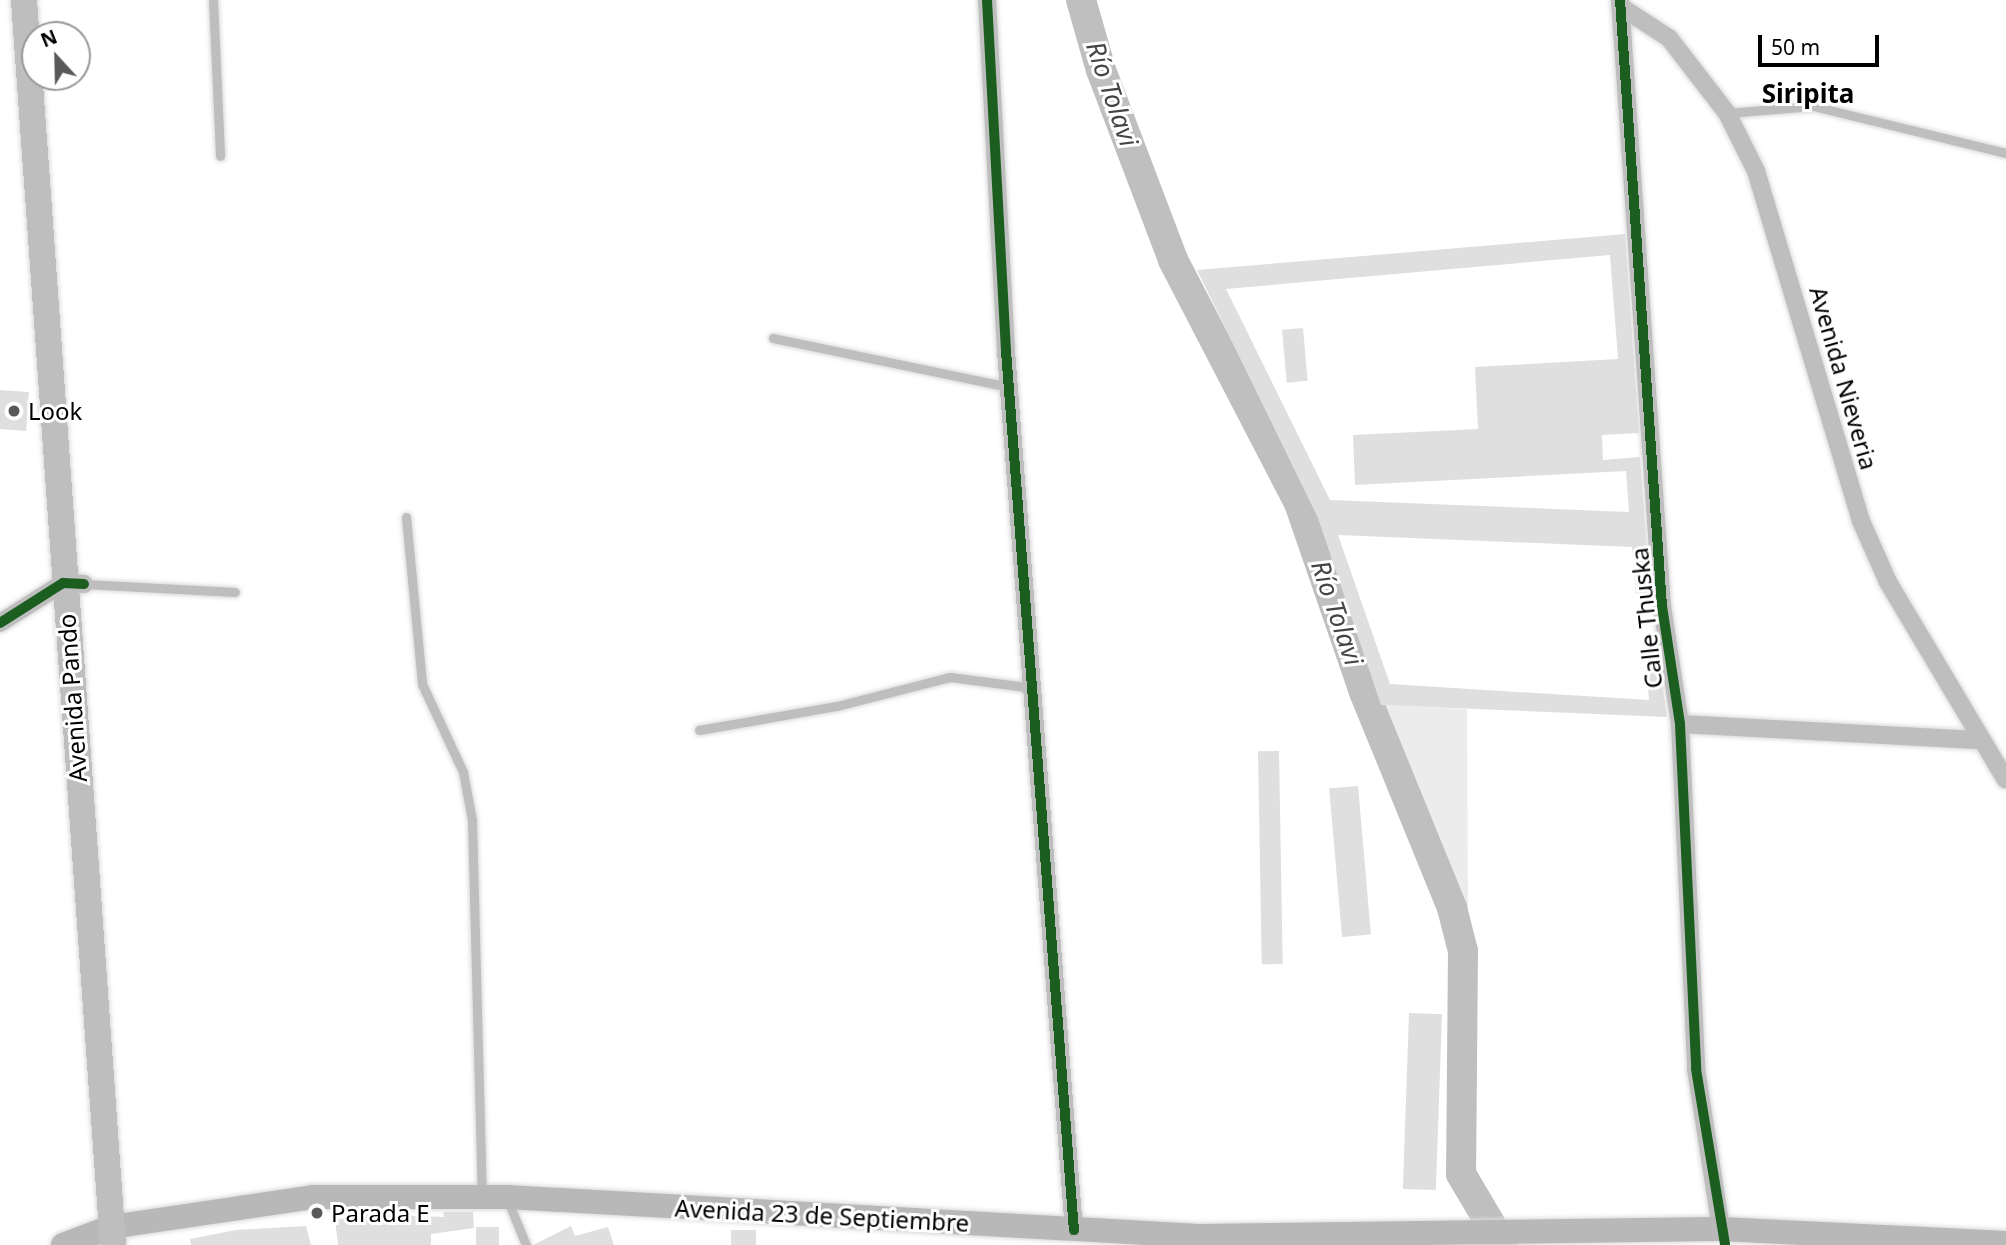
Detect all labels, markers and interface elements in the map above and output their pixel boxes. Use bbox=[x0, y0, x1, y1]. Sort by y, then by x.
north arrow bbox=[21, 21, 91, 91]
scale bar bbox=[1761, 21, 1882, 65]
text: N bbox=[37, 23, 61, 53]
text: 50 m bbox=[1771, 33, 1820, 61]
water label: Río Tolavi bbox=[1079, 37, 1145, 151]
district label: Siripita bbox=[1762, 78, 1854, 110]
street label: Avenida Nieveria bbox=[1804, 283, 1884, 473]
place label: Look bbox=[28, 397, 82, 425]
marker: Look bbox=[6, 403, 22, 419]
street label: Calle Thuska bbox=[1624, 546, 1668, 690]
water label: Río Tolavi bbox=[1304, 556, 1370, 670]
street label: Avenida Pando bbox=[52, 613, 92, 783]
street label: Avenida 23 de Septiembre bbox=[674, 1193, 970, 1237]
place label: Parada E bbox=[331, 1199, 430, 1227]
marker: Parada E bbox=[309, 1205, 325, 1221]

